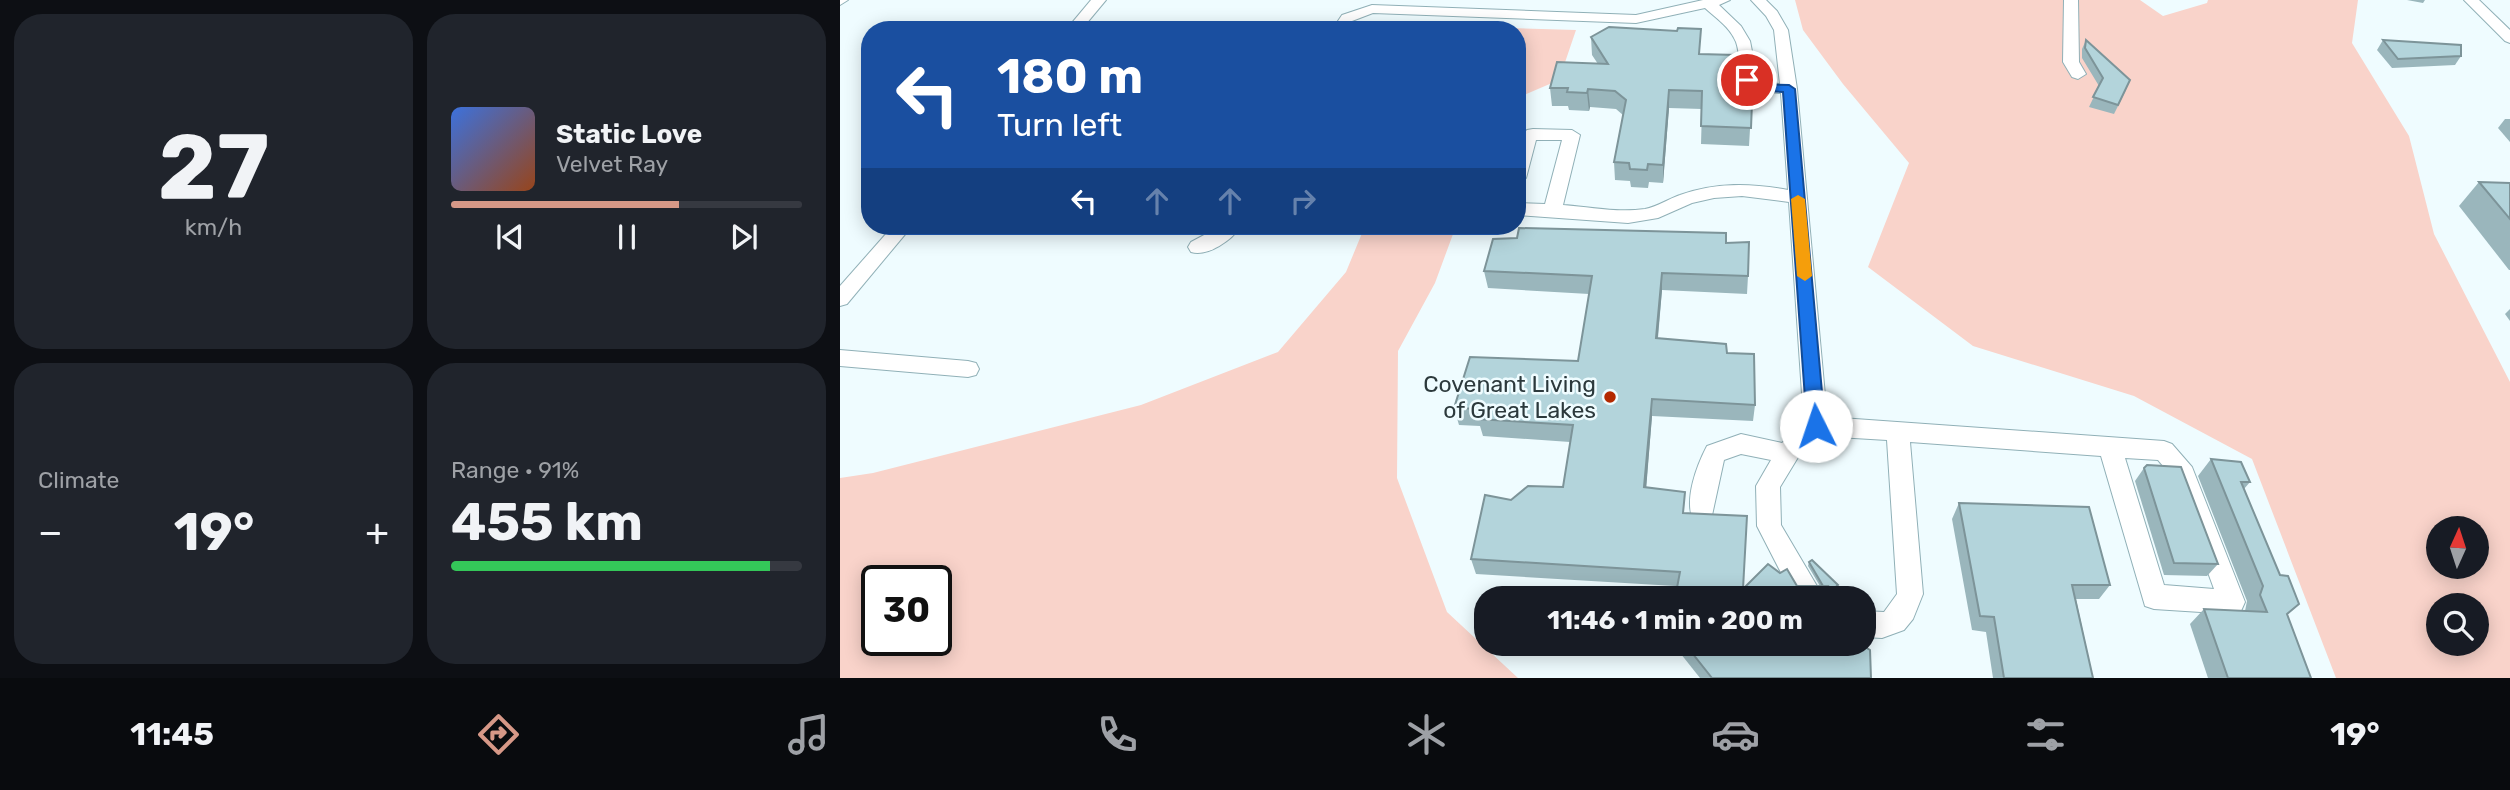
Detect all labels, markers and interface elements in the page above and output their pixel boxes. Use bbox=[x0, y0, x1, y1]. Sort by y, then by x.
text: 180 m bbox=[997, 47, 1143, 105]
icon: left bbox=[882, 49, 973, 140]
pin bbox=[1717, 50, 1777, 110]
icon: arrive bbox=[1728, 61, 1766, 99]
text: Turn left bbox=[997, 106, 1122, 144]
text: 27 bbox=[158, 113, 269, 221]
text: Static Love bbox=[556, 119, 702, 150]
text: Velvet Ray bbox=[556, 150, 668, 178]
icon: left bbox=[1065, 182, 1103, 220]
icon: ahead bbox=[1138, 182, 1176, 220]
icon: ahead bbox=[1211, 182, 1249, 220]
icon: right bbox=[1284, 182, 1322, 220]
text: km/h bbox=[185, 213, 242, 241]
icon: previous bbox=[491, 218, 529, 256]
icon: pause bbox=[608, 218, 646, 256]
icon: next bbox=[725, 218, 763, 256]
place label: Covenant Living of Great Lakes bbox=[1423, 370, 1596, 424]
marker: Covenant Living of Great Lakes bbox=[1602, 389, 1618, 405]
position arrow bbox=[1779, 389, 1853, 463]
text: Range · 91% bbox=[451, 456, 579, 484]
text: Climate bbox=[38, 466, 119, 494]
text: 455 km bbox=[451, 491, 643, 553]
text: 19° bbox=[174, 501, 254, 563]
text: − bbox=[38, 509, 63, 555]
text: + bbox=[365, 509, 389, 555]
north arrow bbox=[2426, 516, 2488, 579]
map controls bbox=[2426, 516, 2489, 656]
speed limit sign: 30 bbox=[861, 565, 952, 656]
button: search bbox=[2426, 593, 2489, 656]
text: 11:46 · 1 min · 200 m bbox=[1547, 605, 1803, 636]
icon: directions bbox=[474, 710, 523, 759]
icon: music bbox=[784, 710, 833, 759]
icon: phone bbox=[1093, 710, 1142, 759]
icon: climate bbox=[1402, 710, 1451, 759]
icon: car bbox=[1711, 710, 1760, 759]
icon: filters bbox=[2021, 710, 2070, 759]
text: 11:45 bbox=[130, 715, 214, 753]
text: 19° bbox=[2330, 715, 2380, 753]

